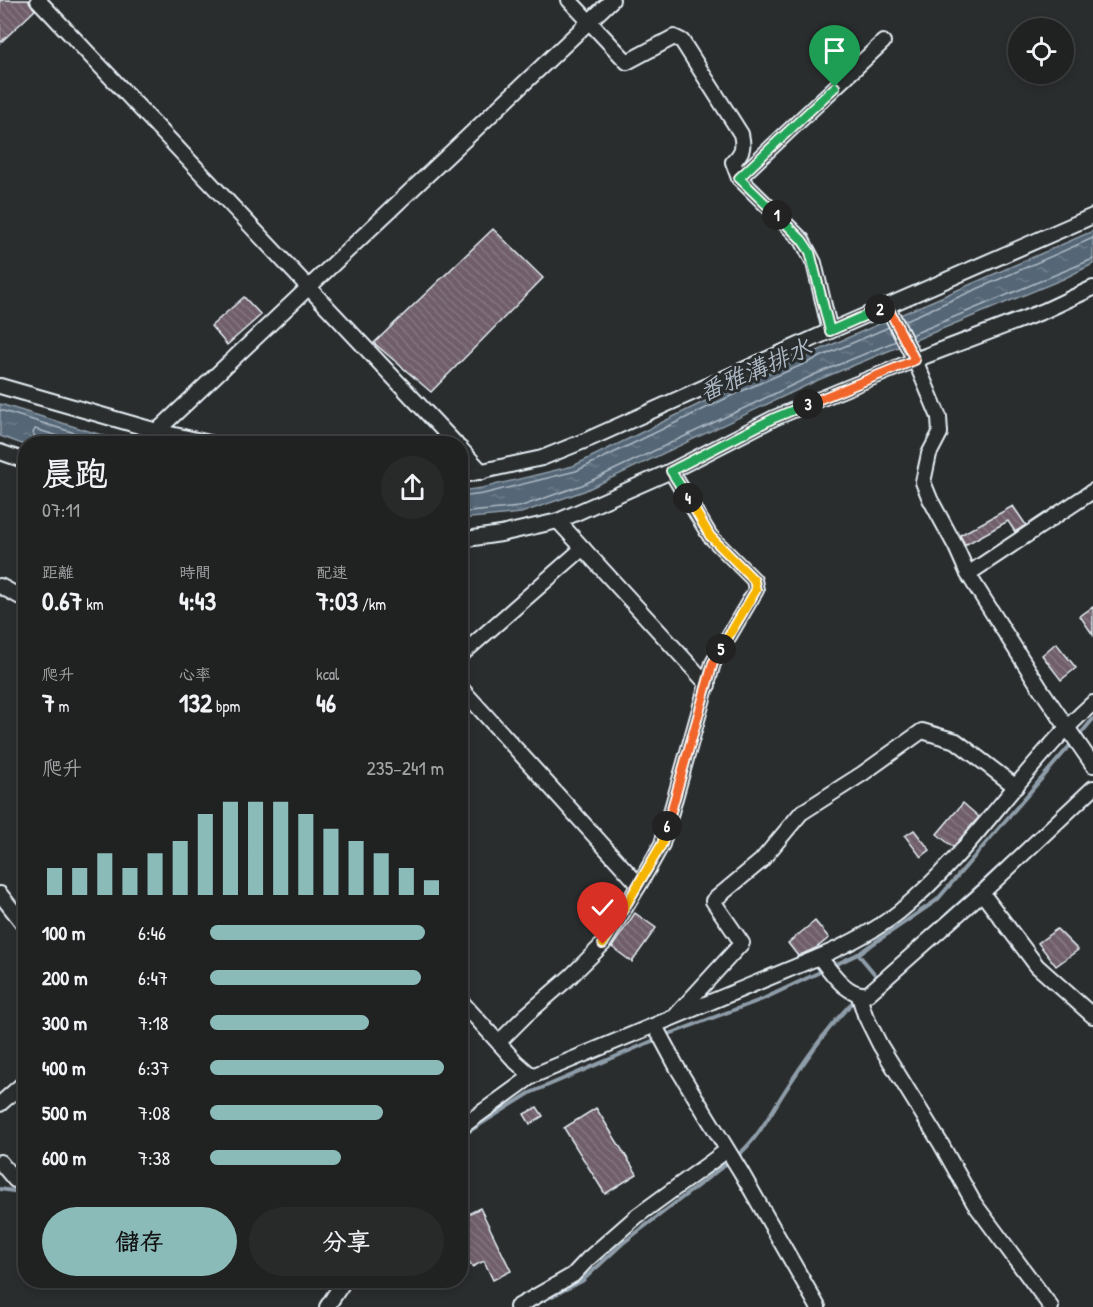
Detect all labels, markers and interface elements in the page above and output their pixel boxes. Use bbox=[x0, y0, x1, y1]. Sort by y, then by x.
map controls bbox=[1008, 18, 1074, 84]
button: locate bbox=[1008, 18, 1074, 84]
pin bbox=[809, 25, 860, 87]
icon: arrive bbox=[818, 34, 851, 67]
pin: 1 bbox=[762, 200, 792, 230]
text: 1 bbox=[774, 204, 780, 226]
pin: 2 bbox=[865, 294, 895, 324]
text: 2 bbox=[876, 298, 884, 320]
water label: 番雅溝排水 bbox=[693, 330, 817, 408]
pin: 3 bbox=[793, 389, 823, 419]
text: 3 bbox=[804, 393, 812, 415]
text: 晨跑 bbox=[42, 451, 108, 495]
button: share bbox=[381, 456, 444, 519]
pin: 4 bbox=[673, 483, 703, 513]
text: 4 bbox=[685, 487, 691, 509]
text: 07:11 bbox=[42, 496, 80, 523]
text: 距離 bbox=[42, 561, 74, 583]
text: 時間 bbox=[179, 561, 211, 583]
text: 配速 bbox=[316, 561, 348, 583]
text: 0.67 bbox=[42, 583, 82, 618]
text: 4:43 bbox=[179, 583, 216, 618]
text: 7:03 bbox=[316, 583, 358, 618]
text: km bbox=[82, 593, 104, 615]
text: /km bbox=[358, 593, 386, 615]
pin: 5 bbox=[706, 634, 736, 664]
text: 5 bbox=[718, 638, 724, 660]
text: 爬升 bbox=[42, 663, 74, 685]
text: 心率 bbox=[179, 663, 211, 685]
text: kcal bbox=[316, 663, 339, 685]
text: 7 bbox=[42, 685, 55, 720]
text: 132 bbox=[179, 685, 212, 720]
text: 46 bbox=[316, 685, 336, 720]
text: m bbox=[55, 695, 69, 717]
text: bpm bbox=[212, 695, 240, 717]
text: 爬升 bbox=[42, 754, 82, 781]
text: 235–241 m bbox=[367, 754, 444, 781]
pin: 6 bbox=[652, 811, 682, 841]
text: 6 bbox=[664, 815, 670, 837]
pin bbox=[577, 882, 628, 944]
icon: check bbox=[586, 891, 619, 924]
text: 100 m bbox=[42, 919, 85, 946]
text: 6:46 bbox=[138, 919, 166, 946]
text: 200 m bbox=[42, 964, 87, 991]
text: 6:47 bbox=[138, 964, 168, 991]
text: 300 m bbox=[42, 1009, 87, 1036]
text: 7:18 bbox=[138, 1009, 168, 1036]
text: 400 m bbox=[42, 1054, 86, 1081]
text: 6:37 bbox=[138, 1054, 169, 1081]
text: 500 m bbox=[42, 1099, 87, 1126]
text: 7:08 bbox=[138, 1099, 170, 1126]
text: 600 m bbox=[42, 1144, 86, 1171]
text: 7:38 bbox=[138, 1144, 170, 1171]
button: 儲存 bbox=[42, 1207, 237, 1276]
button: 分享 bbox=[249, 1207, 444, 1276]

